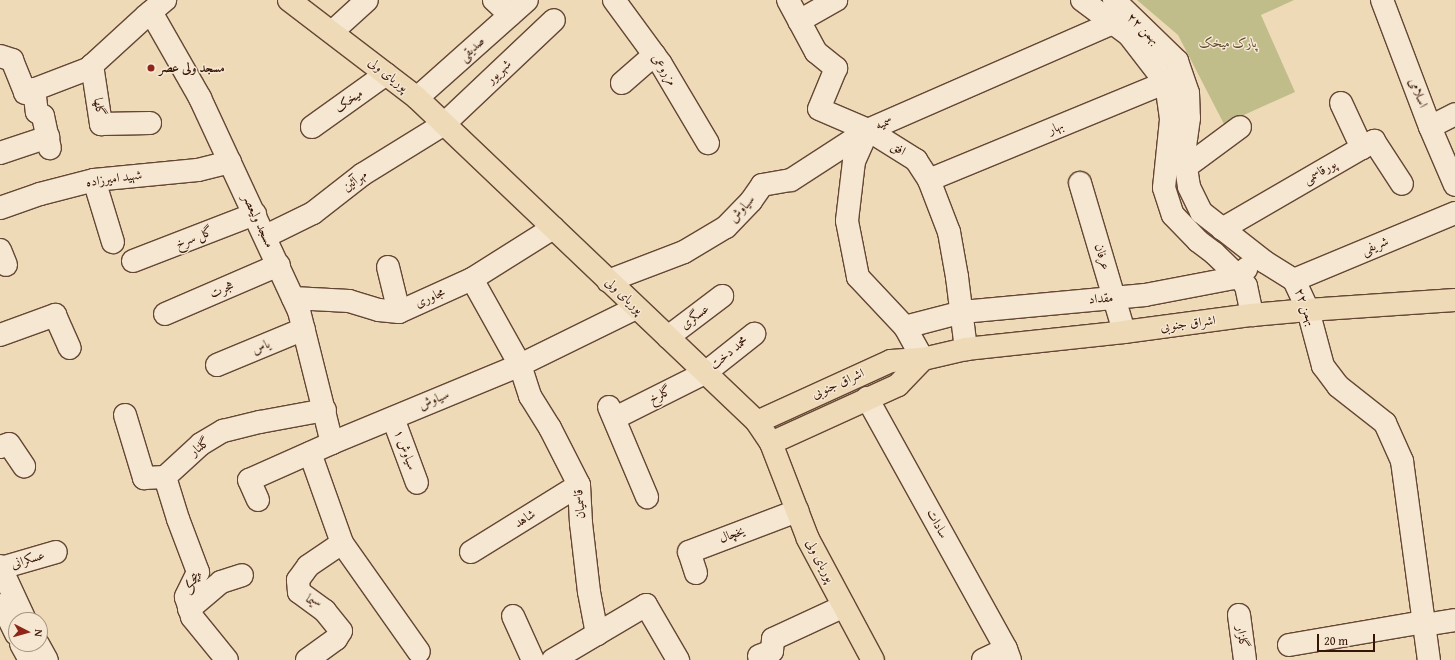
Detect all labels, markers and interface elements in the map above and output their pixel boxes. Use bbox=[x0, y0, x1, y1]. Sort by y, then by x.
street label: ۲۲ بهمن bbox=[1124, 10, 1162, 48]
street label: صدیقی bbox=[456, 33, 488, 65]
park label: پارک میخک bbox=[1199, 35, 1257, 51]
street label: مزروعی bbox=[648, 51, 680, 89]
street label: پوریای ولی bbox=[365, 55, 411, 95]
street label: شهریور bbox=[483, 57, 515, 87]
place label: مسجد ولی عصر bbox=[159, 60, 225, 76]
marker: مسجد ولی عصر bbox=[146, 63, 156, 73]
street label: اسلامی bbox=[1405, 76, 1431, 110]
street label: میخک bbox=[332, 86, 366, 116]
street label: گلها bbox=[90, 97, 108, 117]
street label: سمیه bbox=[873, 112, 895, 134]
street label: بهار bbox=[1046, 118, 1066, 138]
street label: افق bbox=[888, 139, 908, 159]
street label: پورقاسمی bbox=[1301, 156, 1339, 188]
street label: شهید امیرزاده bbox=[85, 167, 143, 191]
street label: مهرآئین bbox=[340, 167, 370, 195]
street label: مسجد ولیعصر bbox=[239, 192, 277, 250]
street label: سیاوش bbox=[726, 192, 758, 226]
street label: گل سرخ bbox=[173, 224, 215, 252]
street label: شریفی bbox=[1359, 234, 1391, 258]
street label: عرفان bbox=[1091, 242, 1113, 272]
street label: پوریای ولی bbox=[602, 274, 646, 318]
street label: هجرت bbox=[207, 278, 237, 302]
street label: مجاوری bbox=[413, 285, 447, 311]
street label: ۲۲ بهمن bbox=[1291, 286, 1319, 328]
street label: مقداد bbox=[1088, 290, 1114, 308]
street label: عسگری bbox=[677, 301, 713, 333]
street label: اشراق جنوبی bbox=[1159, 313, 1217, 335]
street label: محمد دخت bbox=[707, 333, 751, 373]
street label: یاس bbox=[250, 336, 272, 358]
street label: اشراق جنوبی bbox=[809, 366, 867, 402]
street label: گلرخ bbox=[646, 383, 674, 407]
street label: سیاوش bbox=[416, 387, 452, 413]
street label: سیاوش ۱ bbox=[390, 428, 420, 472]
street label: گلنار bbox=[187, 434, 213, 460]
street label: قاسمیان bbox=[571, 489, 589, 519]
street label: شاهد bbox=[511, 506, 539, 532]
street label: سادات bbox=[923, 507, 951, 541]
street label: یخچال bbox=[717, 523, 747, 547]
street label: پوریای ولی bbox=[802, 537, 838, 585]
street label: عسکرانی bbox=[9, 547, 47, 573]
street label: پیچک bbox=[181, 571, 203, 597]
street label: سیما bbox=[302, 591, 324, 613]
north arrow bbox=[8, 612, 48, 652]
street label: گلزار bbox=[1233, 625, 1251, 649]
scale bar bbox=[1319, 626, 1377, 652]
text: N bbox=[31, 629, 47, 638]
text: 20 m bbox=[1324, 632, 1348, 649]

